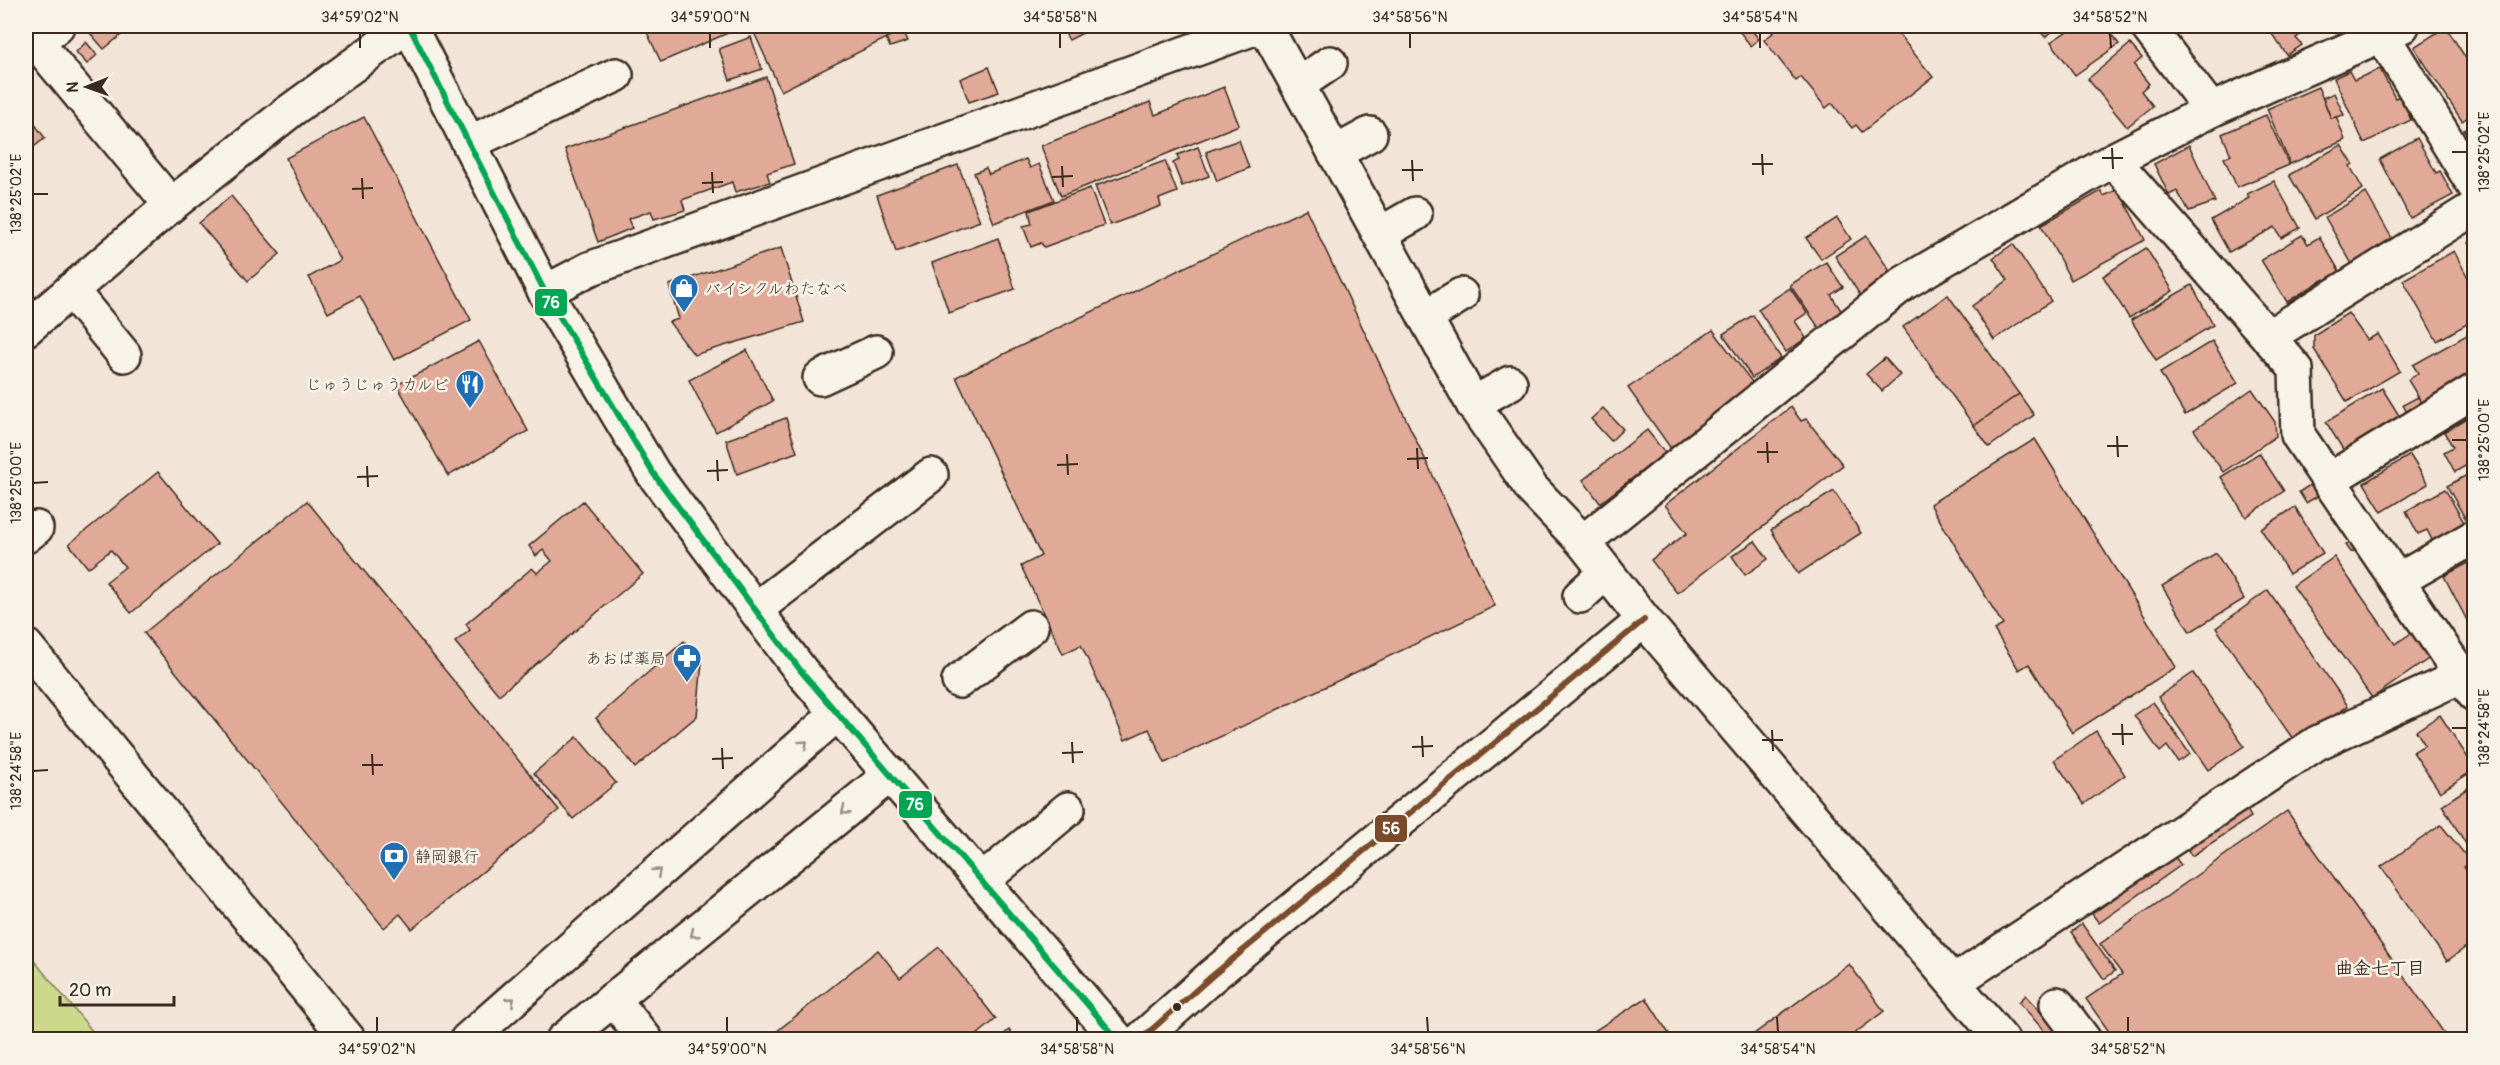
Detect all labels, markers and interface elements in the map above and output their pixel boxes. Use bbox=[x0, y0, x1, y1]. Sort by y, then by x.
text: 34°59'02"N bbox=[321, 8, 399, 27]
text: 34°59'00"N bbox=[670, 8, 750, 27]
text: 34°58'58"N bbox=[1023, 8, 1097, 27]
text: 34°58'56"N bbox=[1372, 8, 1448, 27]
text: 34°58'54"N bbox=[1722, 8, 1798, 27]
text: 34°58'52"N bbox=[2072, 8, 2148, 27]
north arrow bbox=[57, 57, 117, 117]
text: N bbox=[63, 81, 83, 93]
text: 138°25'02"E bbox=[2475, 112, 2494, 192]
text: 138°25'02"E bbox=[7, 154, 26, 234]
shop icon: バイシクルわたなべ bbox=[668, 272, 700, 314]
place label: バイシクルわたなべ bbox=[705, 279, 848, 299]
line badge: 76 bbox=[534, 288, 568, 317]
text: 76 bbox=[542, 293, 560, 313]
restaurant icon: じゅうじゅうカルビ bbox=[454, 368, 486, 410]
place label: じゅうじゅうカルビ bbox=[306, 375, 449, 395]
text: 138°25'00"E bbox=[2475, 399, 2494, 481]
text: 138°25'00"E bbox=[7, 442, 26, 524]
pharmacy icon: あおば薬局 bbox=[671, 642, 703, 684]
place label: あおば薬局 bbox=[586, 649, 666, 669]
text: 138°24'58"E bbox=[2475, 689, 2494, 767]
text: 138°24'58"E bbox=[7, 732, 26, 810]
one-way arrow bbox=[797, 740, 808, 751]
line badge: 76 bbox=[898, 790, 933, 819]
text: 76 bbox=[906, 795, 924, 815]
one-way arrow bbox=[841, 804, 852, 815]
line badge: 56 bbox=[1374, 814, 1408, 843]
text: 56 bbox=[1382, 819, 1400, 839]
bank icon: 静岡銀行 bbox=[378, 840, 410, 882]
place label: 静岡銀行 bbox=[415, 847, 479, 867]
one-way arrow bbox=[650, 868, 661, 879]
one-way arrow bbox=[690, 927, 701, 938]
district label: 曲金七丁目 bbox=[2335, 957, 2425, 980]
scale bar bbox=[60, 969, 174, 1007]
text: 20 m bbox=[69, 979, 111, 1002]
one-way arrow bbox=[504, 997, 515, 1008]
unlabelled marker bbox=[1171, 1001, 1183, 1013]
text: 34°59'02"N bbox=[338, 1040, 416, 1059]
text: 34°59'00"N bbox=[687, 1040, 767, 1059]
text: 34°58'58"N bbox=[1040, 1040, 1114, 1059]
text: 34°58'56"N bbox=[1390, 1040, 1466, 1059]
text: 34°58'54"N bbox=[1740, 1040, 1816, 1059]
text: 34°58'52"N bbox=[2090, 1040, 2166, 1059]

